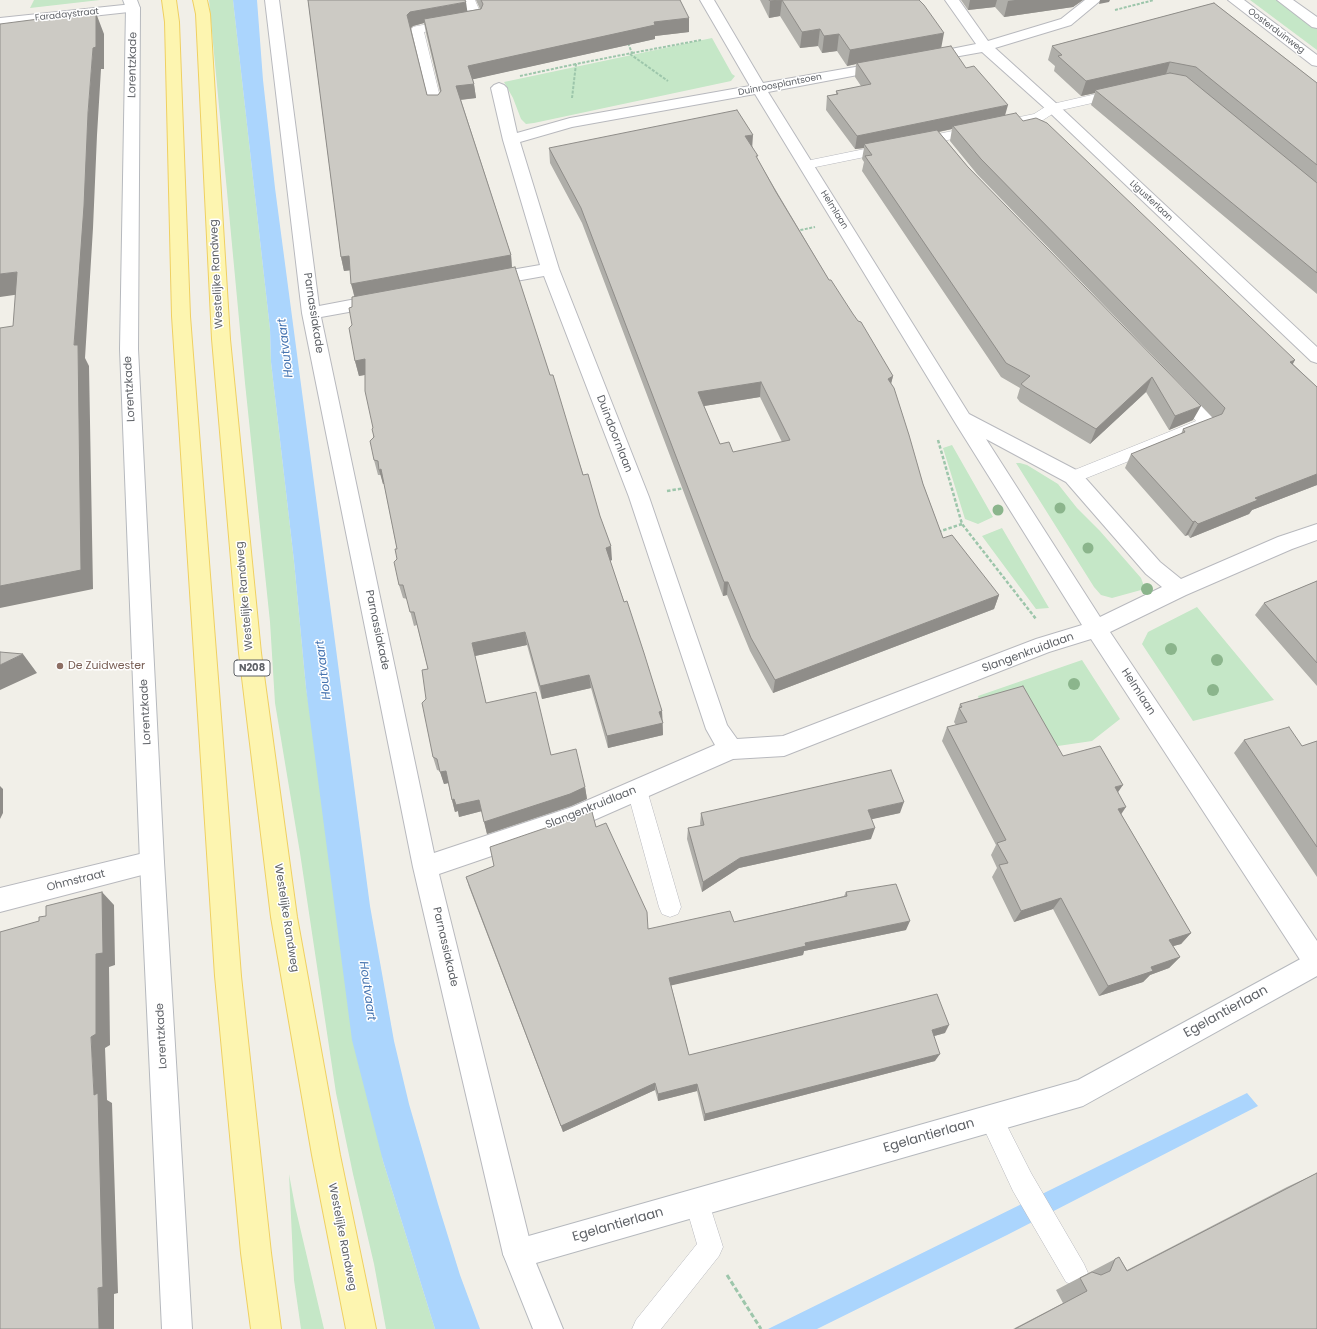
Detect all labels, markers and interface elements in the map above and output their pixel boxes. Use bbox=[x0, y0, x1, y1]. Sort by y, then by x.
street label: Faradaystraat bbox=[35, 6, 99, 24]
street label: Oosterduinweg bbox=[1245, 6, 1307, 56]
street label: Lorentzkade bbox=[126, 32, 140, 98]
street label: Duinroosplantsoen bbox=[737, 72, 823, 98]
street label: Ligusterlaan bbox=[1127, 178, 1175, 224]
street label: Helmlaan bbox=[818, 189, 850, 231]
street label: Westelijke Randweg bbox=[208, 219, 226, 329]
street label: Parnassiakade bbox=[300, 272, 326, 354]
water label: Houtvaart bbox=[275, 317, 297, 379]
street label: Lorentzkade bbox=[122, 356, 138, 422]
street label: Duindoornlaan bbox=[593, 393, 635, 475]
street label: Westelijke Randweg bbox=[234, 541, 256, 651]
street label: Parnassiakade bbox=[362, 589, 392, 671]
street label: Slangenkruidlaan bbox=[980, 630, 1076, 676]
water label: Houtvaart bbox=[313, 639, 335, 701]
place label: De Zuidwester bbox=[68, 659, 145, 673]
road number: N208 bbox=[234, 660, 270, 676]
marker: De Zuidwester bbox=[55, 661, 65, 671]
street label: Helmlaan bbox=[1118, 666, 1158, 718]
street label: Lorentzkade bbox=[138, 679, 154, 745]
street label: Slangenkruidlaan bbox=[544, 784, 638, 832]
street label: Westelijke Randweg bbox=[271, 863, 301, 973]
street label: Ohmstraat bbox=[45, 867, 107, 895]
street label: Parnassiakade bbox=[429, 906, 461, 988]
water label: Houtvaart bbox=[356, 960, 378, 1022]
street label: Egelantierlaan bbox=[1181, 982, 1271, 1042]
street label: Lorentzkade bbox=[154, 1003, 170, 1069]
street label: Egelantierlaan bbox=[882, 1116, 976, 1156]
street label: Westelijke Randweg bbox=[325, 1182, 359, 1292]
street label: Egelantierlaan bbox=[571, 1205, 665, 1245]

